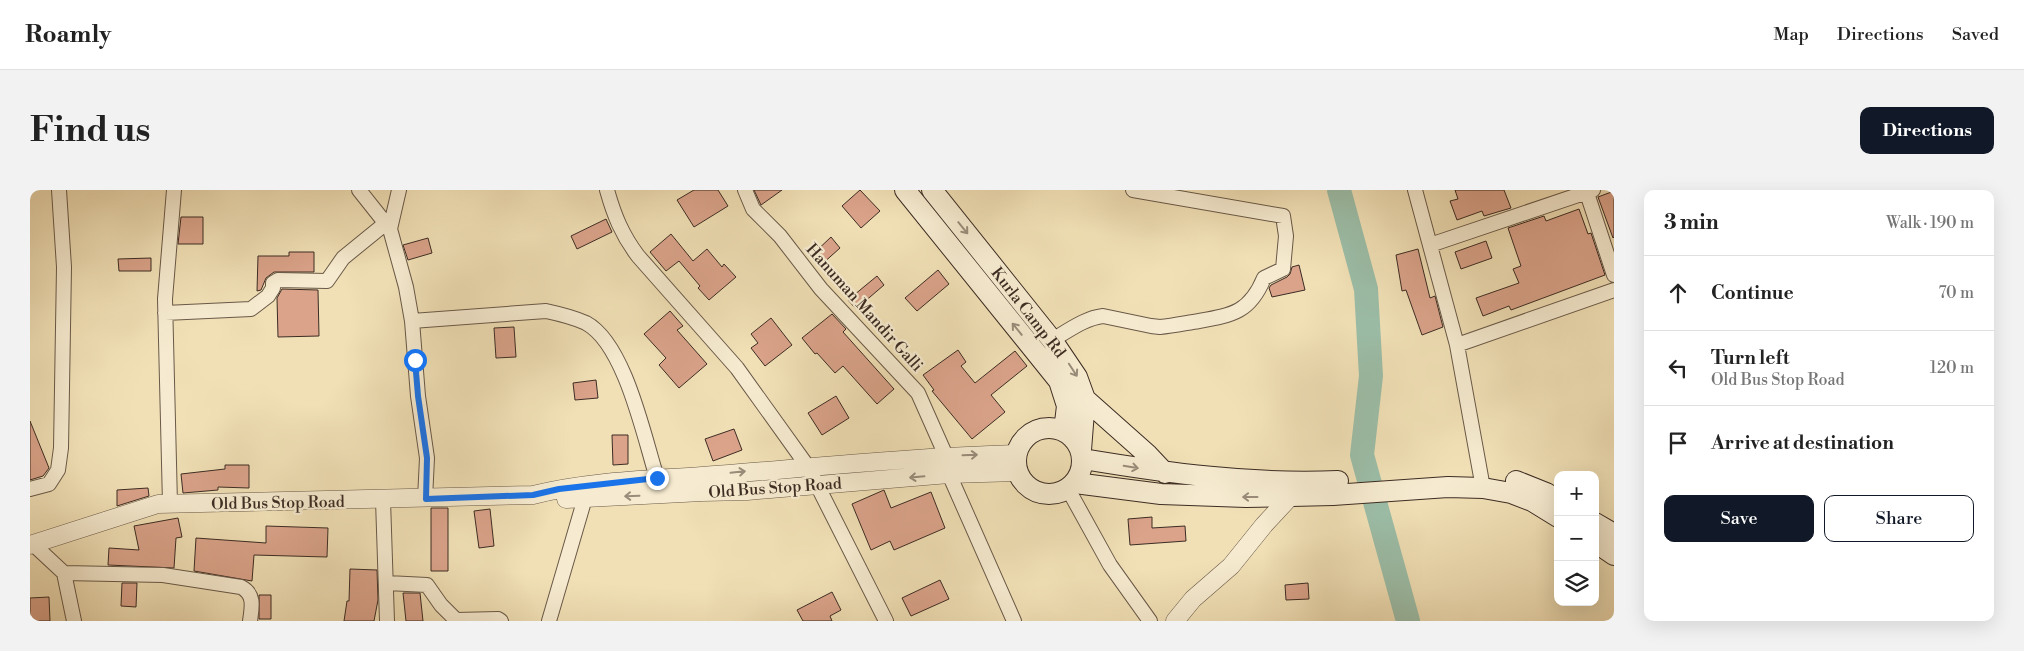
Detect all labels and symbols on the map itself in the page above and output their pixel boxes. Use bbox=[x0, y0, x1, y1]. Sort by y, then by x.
one-way arrow bbox=[957, 221, 968, 234]
street label: Hanuman Mandir Galli bbox=[801, 239, 927, 376]
street label: Kurla Camp Rd bbox=[987, 263, 1070, 362]
one-way arrow bbox=[1011, 323, 1022, 336]
route start bbox=[404, 349, 427, 372]
one-way arrow bbox=[1068, 363, 1078, 377]
one-way arrow bbox=[961, 451, 977, 460]
one-way arrow bbox=[1123, 462, 1139, 472]
route end bbox=[646, 467, 669, 490]
one-way arrow bbox=[730, 467, 746, 477]
one-way arrow bbox=[909, 472, 925, 482]
street label: Old Bus Stop Road bbox=[708, 473, 842, 503]
one-way arrow bbox=[625, 491, 641, 500]
street label: Old Bus Stop Road bbox=[211, 492, 345, 514]
one-way arrow bbox=[1242, 492, 1258, 502]

